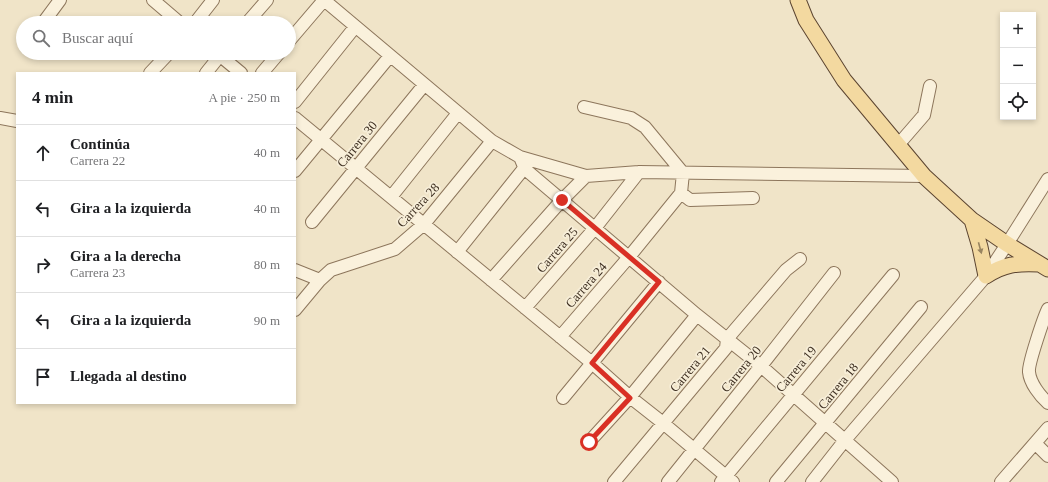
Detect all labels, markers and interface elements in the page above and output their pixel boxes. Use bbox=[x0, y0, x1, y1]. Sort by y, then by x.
map controls bbox=[1000, 12, 1036, 120]
button: + bbox=[1000, 12, 1036, 48]
search box bbox=[16, 16, 296, 60]
icon: search bbox=[30, 27, 52, 49]
text: Buscar aquí bbox=[62, 30, 133, 46]
button: − bbox=[1000, 48, 1036, 84]
button: locate bbox=[1000, 84, 1036, 120]
text: 4 min bbox=[32, 88, 73, 107]
text: A pie · 250 m bbox=[209, 90, 280, 105]
street label: Carrera 30 bbox=[334, 118, 380, 170]
text: Continúa bbox=[70, 136, 130, 152]
icon: ahead bbox=[32, 142, 54, 164]
text: 40 m bbox=[254, 145, 280, 160]
text: Carrera 22 bbox=[70, 153, 125, 168]
street label: Carrera 28 bbox=[394, 180, 442, 230]
route end bbox=[553, 191, 571, 209]
icon: left bbox=[32, 198, 54, 220]
text: Gira a la izquierda bbox=[70, 200, 191, 216]
text: 40 m bbox=[254, 201, 280, 216]
street label: Carrera 25 bbox=[533, 224, 581, 276]
one-way arrow bbox=[977, 242, 983, 254]
text: Gira a la derecha bbox=[70, 248, 181, 264]
icon: right bbox=[32, 254, 54, 276]
text: 80 m bbox=[254, 257, 280, 272]
street label: Carrera 24 bbox=[562, 259, 610, 311]
text: Carrera 23 bbox=[70, 265, 125, 280]
icon: left bbox=[32, 310, 54, 332]
text: Gira a la izquierda bbox=[70, 312, 191, 328]
text: 90 m bbox=[254, 313, 280, 328]
street label: Carrera 21 bbox=[667, 343, 713, 395]
street label: Carrera 20 bbox=[718, 343, 764, 395]
street label: Carrera 19 bbox=[773, 343, 819, 395]
street label: Carrera 18 bbox=[815, 360, 861, 412]
icon: arrive bbox=[32, 366, 54, 388]
text: Llegada al destino bbox=[70, 368, 187, 384]
route start bbox=[580, 433, 598, 451]

